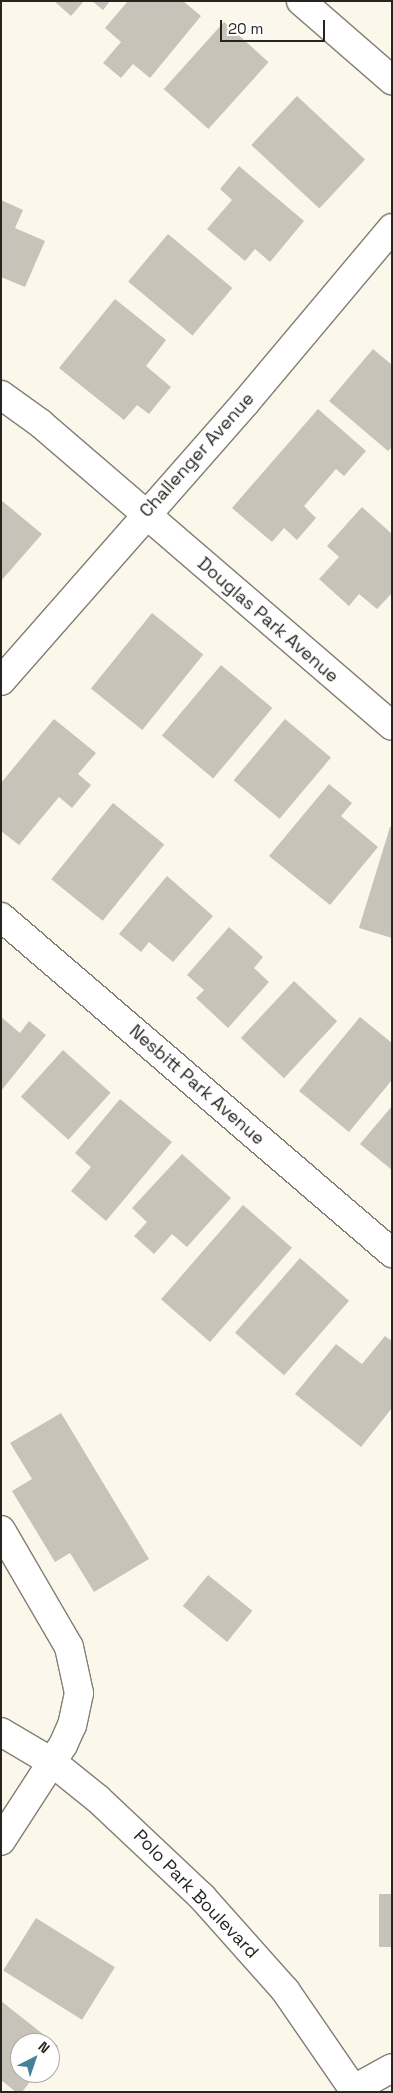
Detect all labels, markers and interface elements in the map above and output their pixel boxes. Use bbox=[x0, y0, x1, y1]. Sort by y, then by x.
scale bar bbox=[223, 10, 328, 42]
text: 20 m bbox=[228, 19, 263, 38]
street label: Challenger Avenue bbox=[135, 388, 259, 522]
street label: Douglas Park Avenue bbox=[193, 553, 343, 687]
street label: Nesbitt Park Avenue bbox=[125, 1020, 269, 1150]
street label: Polo Park Boulevard bbox=[129, 1825, 263, 1963]
north arrow bbox=[10, 2033, 60, 2083]
text: N bbox=[35, 2038, 54, 2057]

